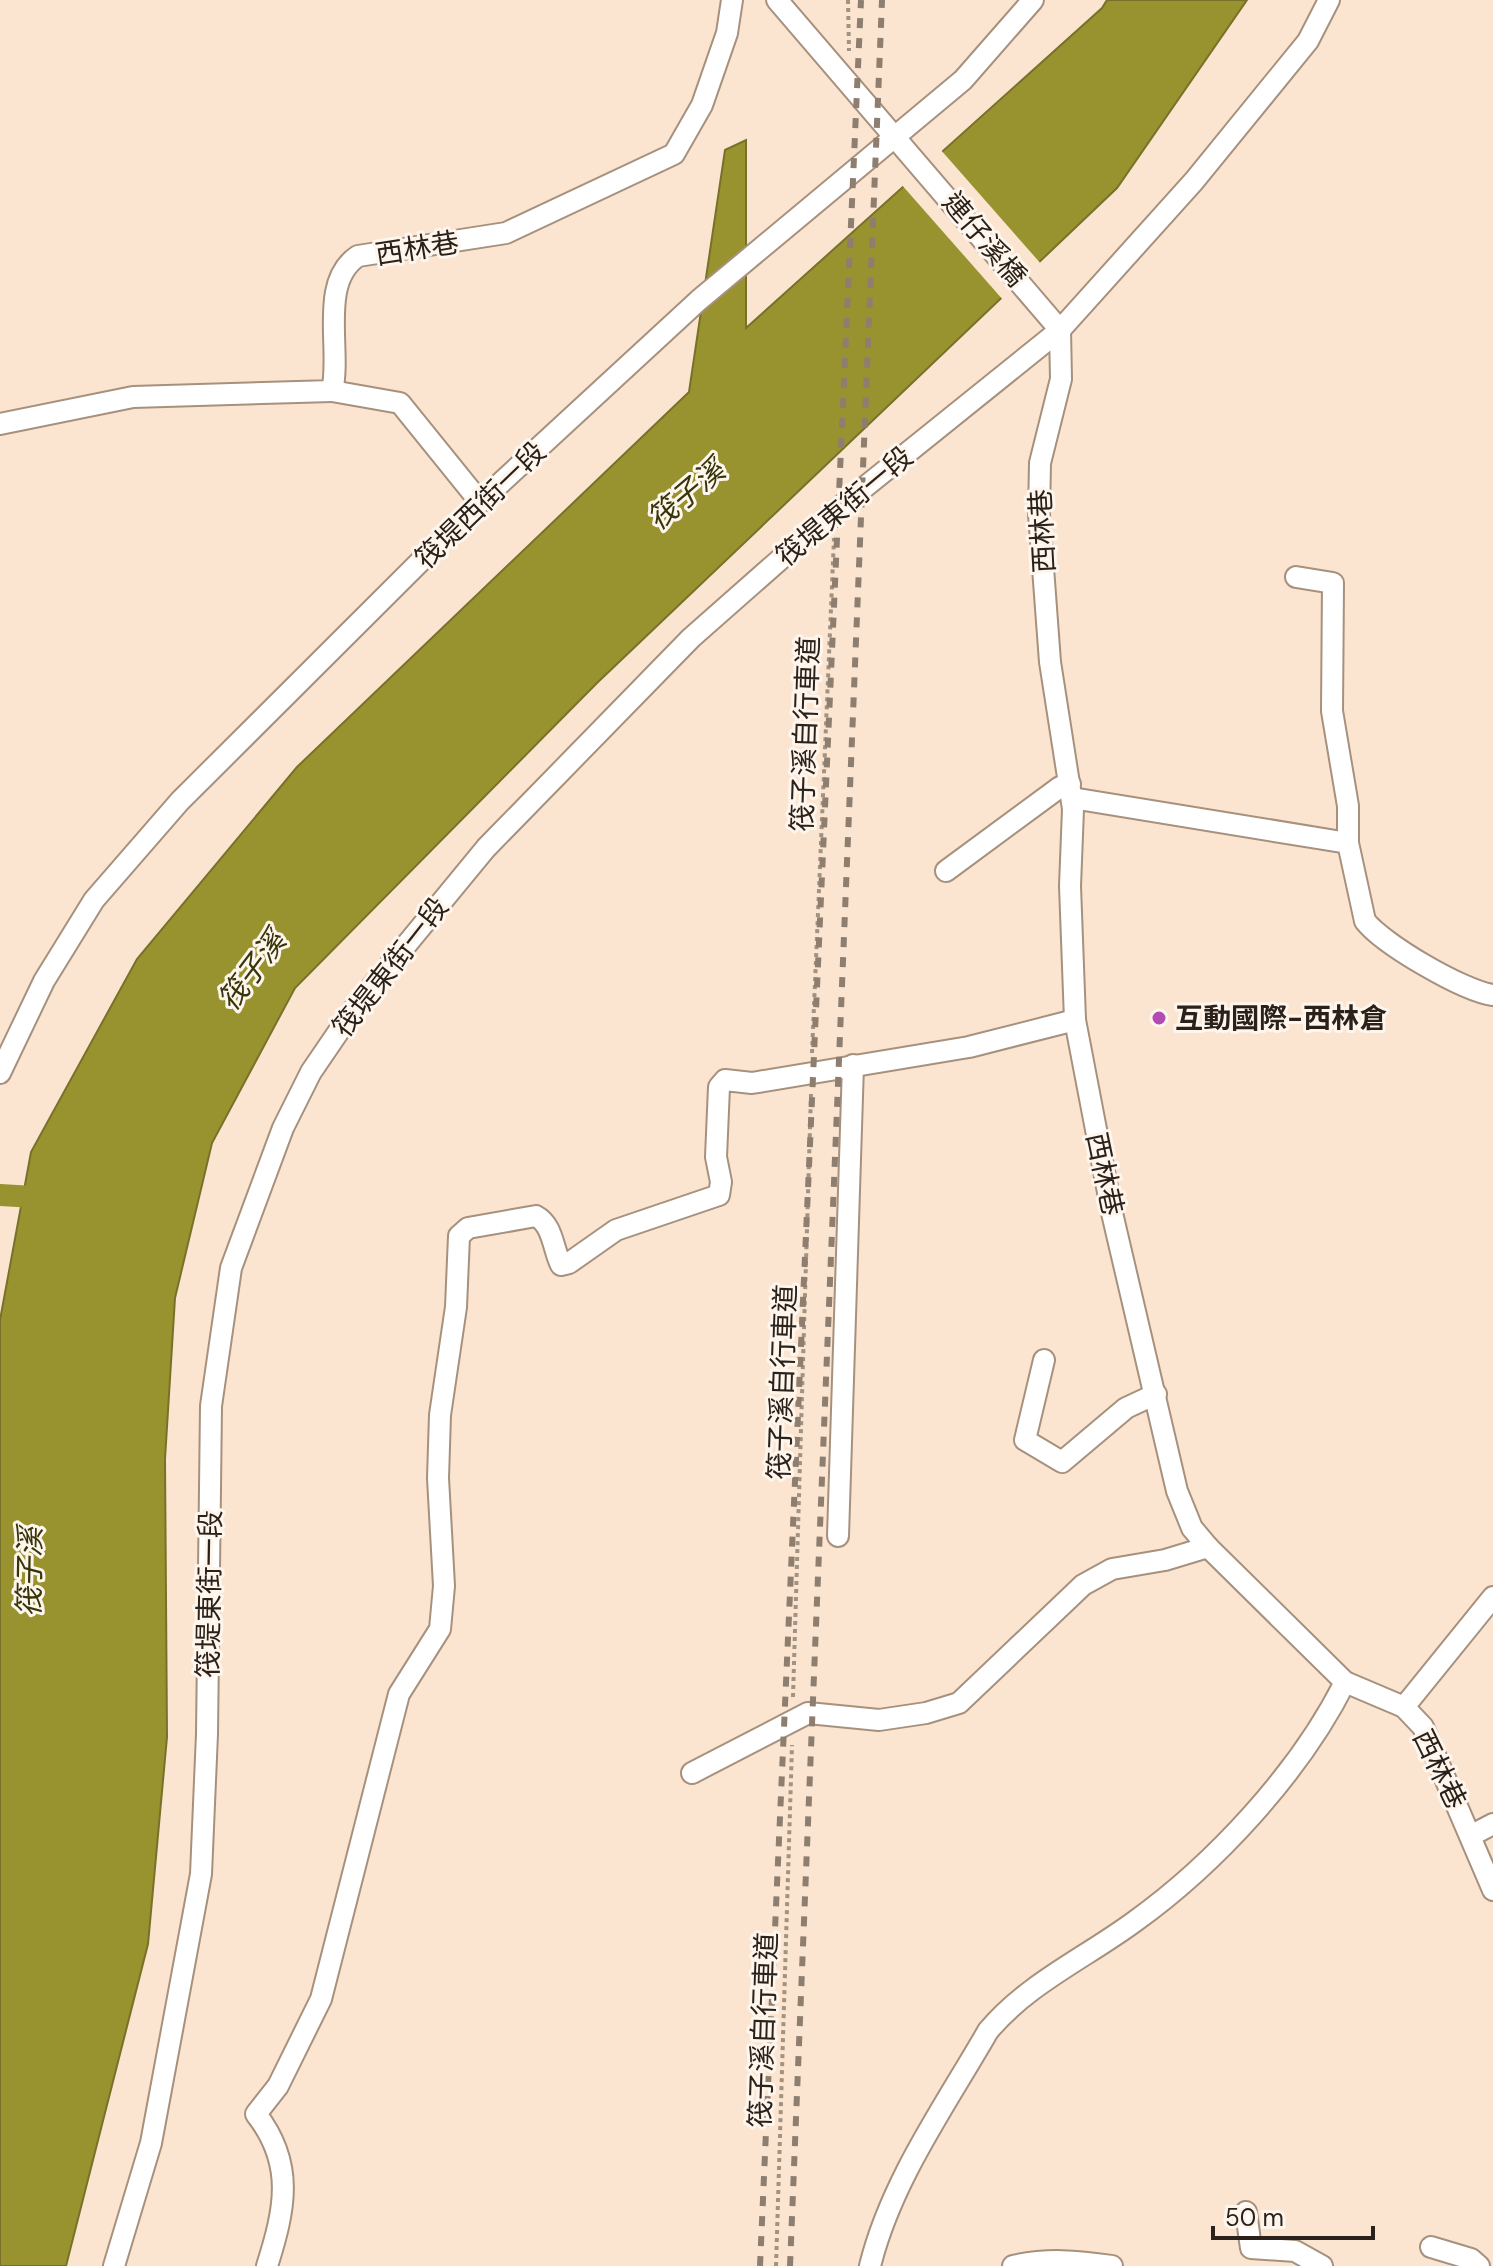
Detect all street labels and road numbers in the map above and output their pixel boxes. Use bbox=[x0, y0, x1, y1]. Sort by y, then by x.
street label: 連仔溪橋 bbox=[934, 185, 1035, 294]
street label: 西林巷 bbox=[373, 224, 461, 273]
street label: 筏堤西街一段 bbox=[407, 434, 554, 577]
street label: 筏堤東街一段 bbox=[768, 438, 921, 575]
street label: 西林巷 bbox=[1022, 488, 1063, 574]
street label: 筏子溪自行車道 bbox=[784, 635, 827, 833]
street label: 筏堤東街一段 bbox=[324, 890, 457, 1045]
street label: 西林巷 bbox=[1078, 1129, 1131, 1219]
street label: 筏子溪自行車道 bbox=[761, 1283, 804, 1481]
street label: 筏堤東街一段 bbox=[190, 1510, 229, 1678]
street label: 西林巷 bbox=[1405, 1723, 1475, 1815]
street label: 筏子溪自行車道 bbox=[742, 1931, 785, 2129]

